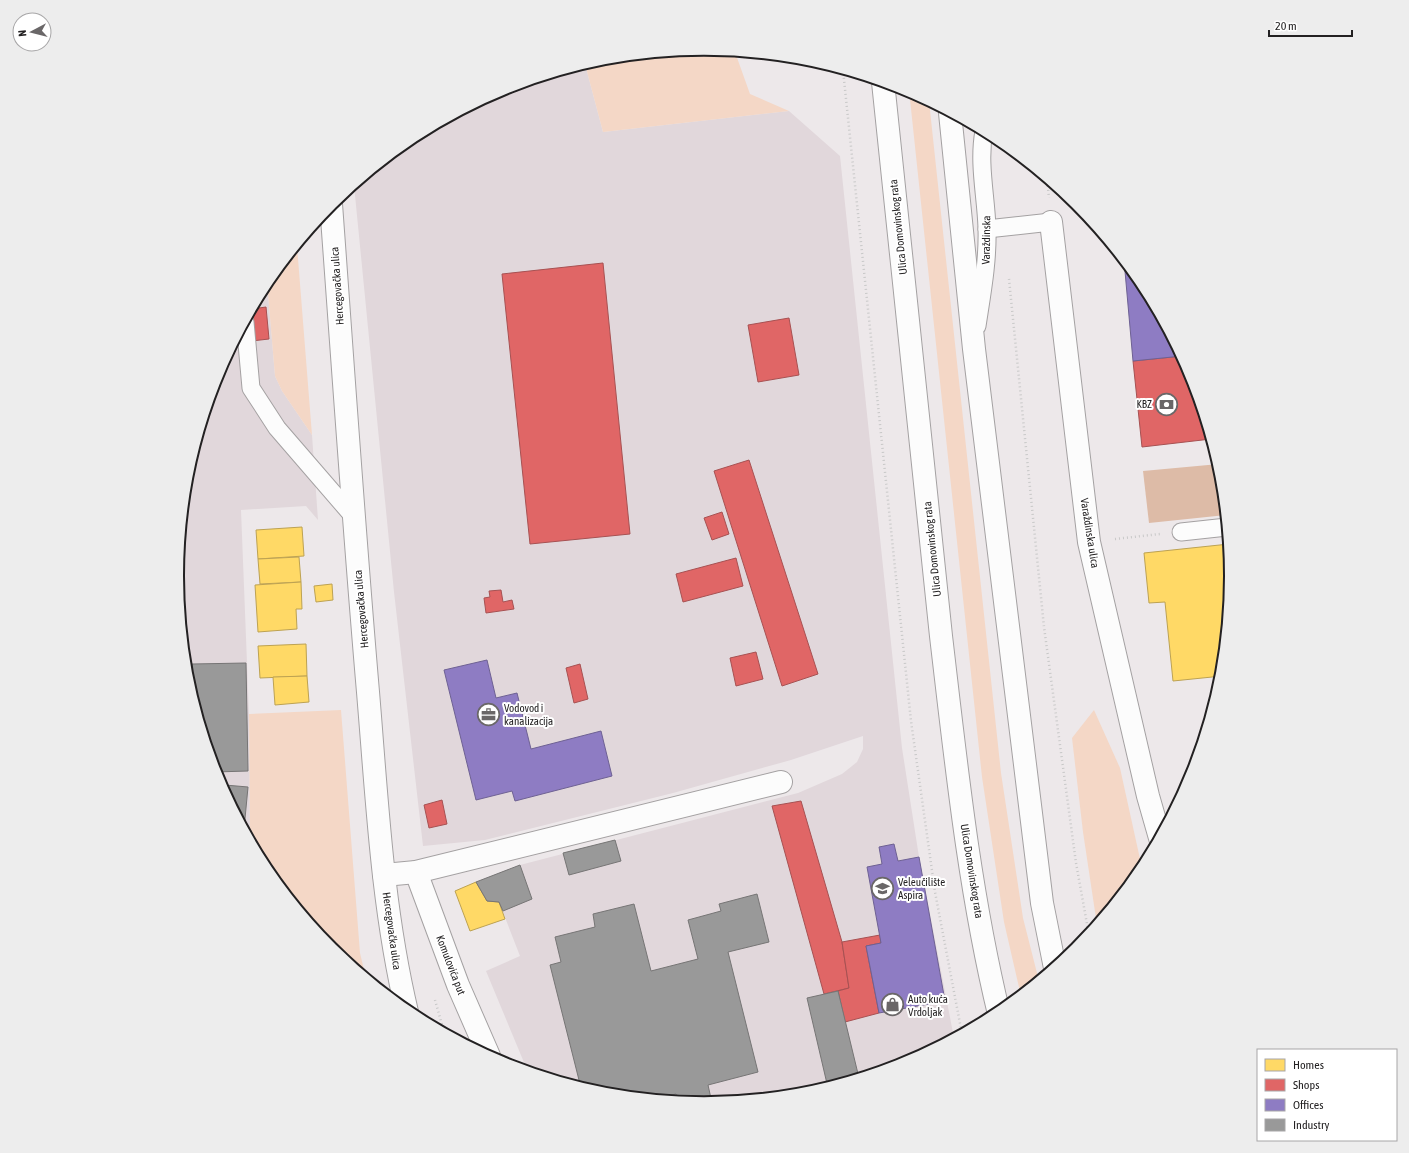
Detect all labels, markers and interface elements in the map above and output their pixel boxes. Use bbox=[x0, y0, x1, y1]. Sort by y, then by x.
north arrow bbox=[12, 12, 52, 52]
scale bar bbox=[1269, 12, 1352, 38]
text: 20 m bbox=[1275, 19, 1297, 33]
text: N bbox=[16, 29, 28, 37]
street label: Ulica Domovinskog rata bbox=[887, 179, 909, 275]
street label: Varaždinska bbox=[980, 215, 992, 265]
street label: Hercegovačka ulica bbox=[328, 247, 346, 325]
bank icon: KBZ bbox=[1154, 391, 1180, 417]
place label: KBZ bbox=[1136, 398, 1152, 410]
street label: Varaždinska ulica bbox=[1079, 497, 1101, 569]
street label: Ulica Domovinskog rata bbox=[921, 501, 943, 597]
street label: Hercegovačka ulica bbox=[352, 569, 370, 649]
office icon: Vodovod i kanalizacija bbox=[475, 701, 501, 727]
place label: Vodovod i kanalizacija bbox=[504, 702, 553, 727]
street label: Ulica Domovinskog rata bbox=[959, 823, 985, 919]
school or university icon: Veleučilište Aspira bbox=[870, 875, 896, 901]
place label: Veleučilište Aspira bbox=[898, 876, 945, 901]
street label: Hercegovačka ulica bbox=[381, 891, 403, 971]
street label: Komulovića put bbox=[434, 933, 468, 997]
shop icon: Auto kuća Vrdoljak bbox=[879, 992, 905, 1018]
place label: Auto kuća Vrdoljak bbox=[908, 993, 948, 1018]
legend bbox=[1257, 1049, 1397, 1141]
text: Homes bbox=[1293, 1058, 1324, 1072]
text: Shops bbox=[1293, 1078, 1319, 1092]
text: Offices bbox=[1293, 1098, 1323, 1112]
text: Industry bbox=[1293, 1118, 1330, 1132]

